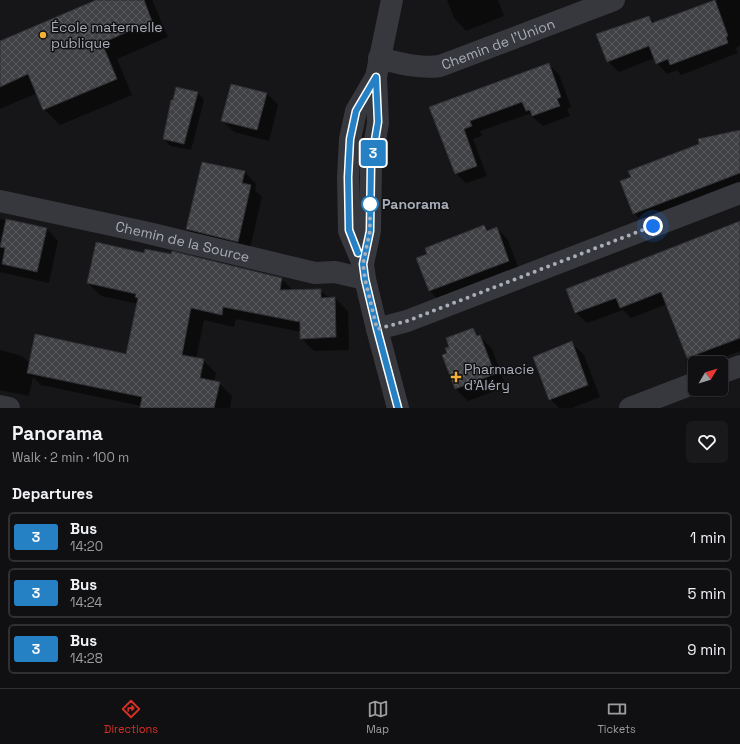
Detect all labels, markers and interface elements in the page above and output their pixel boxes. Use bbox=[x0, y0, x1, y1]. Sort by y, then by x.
street label: Chemin de l'Union bbox=[439, 14, 557, 74]
place label: École maternelle publique bbox=[51, 18, 163, 52]
marker: École maternelle publique bbox=[38, 30, 48, 40]
line badge: 3 bbox=[360, 140, 386, 166]
text: 3 bbox=[369, 144, 377, 162]
marker: Panorama bbox=[361, 195, 379, 213]
place label: Panorama bbox=[382, 195, 449, 213]
your location bbox=[643, 216, 663, 236]
street label: Chemin de la Source bbox=[114, 217, 251, 266]
north arrow bbox=[688, 356, 728, 396]
map controls bbox=[688, 356, 728, 396]
place label: Pharmacie d'Aléry bbox=[464, 360, 534, 394]
marker: Pharmacie d'Aléry bbox=[451, 372, 461, 382]
text: Panorama bbox=[12, 421, 103, 446]
button: heart bbox=[686, 421, 728, 463]
text: Walk · 2 min · 100 m bbox=[12, 449, 129, 466]
text: Departures bbox=[12, 484, 93, 503]
text: Bus bbox=[70, 519, 97, 538]
text: 3 bbox=[32, 528, 40, 546]
text: 1 min bbox=[690, 528, 726, 547]
text: 14:20 bbox=[70, 538, 103, 555]
text: Bus bbox=[70, 575, 97, 594]
text: 3 bbox=[32, 584, 40, 602]
text: 5 min bbox=[687, 584, 726, 603]
text: 14:24 bbox=[70, 594, 102, 611]
text: Bus bbox=[70, 631, 97, 650]
text: 3 bbox=[32, 640, 40, 658]
text: 9 min bbox=[687, 640, 726, 659]
text: 14:28 bbox=[70, 650, 103, 667]
tab: Directions bbox=[104, 698, 158, 736]
tab: Map bbox=[366, 698, 389, 736]
tab: Tickets bbox=[597, 698, 636, 736]

